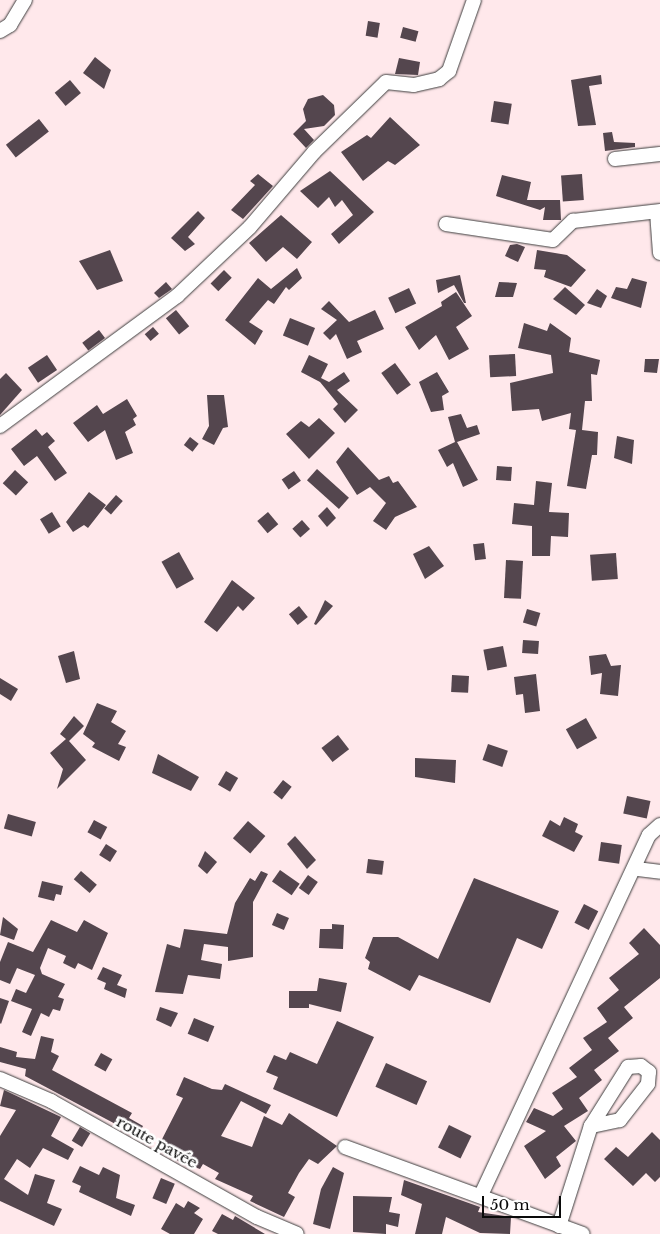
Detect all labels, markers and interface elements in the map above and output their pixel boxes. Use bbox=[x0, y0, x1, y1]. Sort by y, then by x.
street label: route pavée bbox=[113, 1112, 201, 1172]
scale bar bbox=[485, 1186, 564, 1218]
text: 50 m bbox=[490, 1195, 530, 1214]

